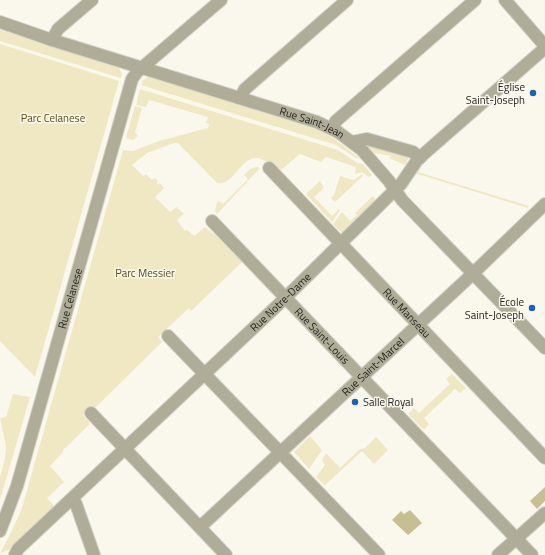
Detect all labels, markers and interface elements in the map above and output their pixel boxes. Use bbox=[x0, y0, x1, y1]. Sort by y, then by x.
place label: Église Saint-Joseph bbox=[466, 79, 525, 108]
marker: Église Saint-Joseph bbox=[528, 88, 538, 98]
street label: Rue Saint-Jean bbox=[278, 103, 348, 142]
park label: Parc Celanese bbox=[21, 110, 86, 126]
park label: Parc Messier bbox=[115, 265, 175, 281]
street label: Rue Celanese bbox=[54, 266, 86, 331]
street label: Rue Notre-Dame bbox=[246, 269, 315, 335]
street label: Rue Manseau bbox=[379, 284, 435, 341]
place label: École Saint-Joseph bbox=[465, 294, 524, 323]
marker: École Saint-Joseph bbox=[527, 303, 537, 313]
street label: Rue Saint-Louis bbox=[291, 304, 353, 368]
street label: Rue Saint-Marcel bbox=[338, 333, 408, 400]
place label: Salle Royal bbox=[363, 394, 413, 410]
marker: Salle Royal bbox=[350, 397, 360, 407]

